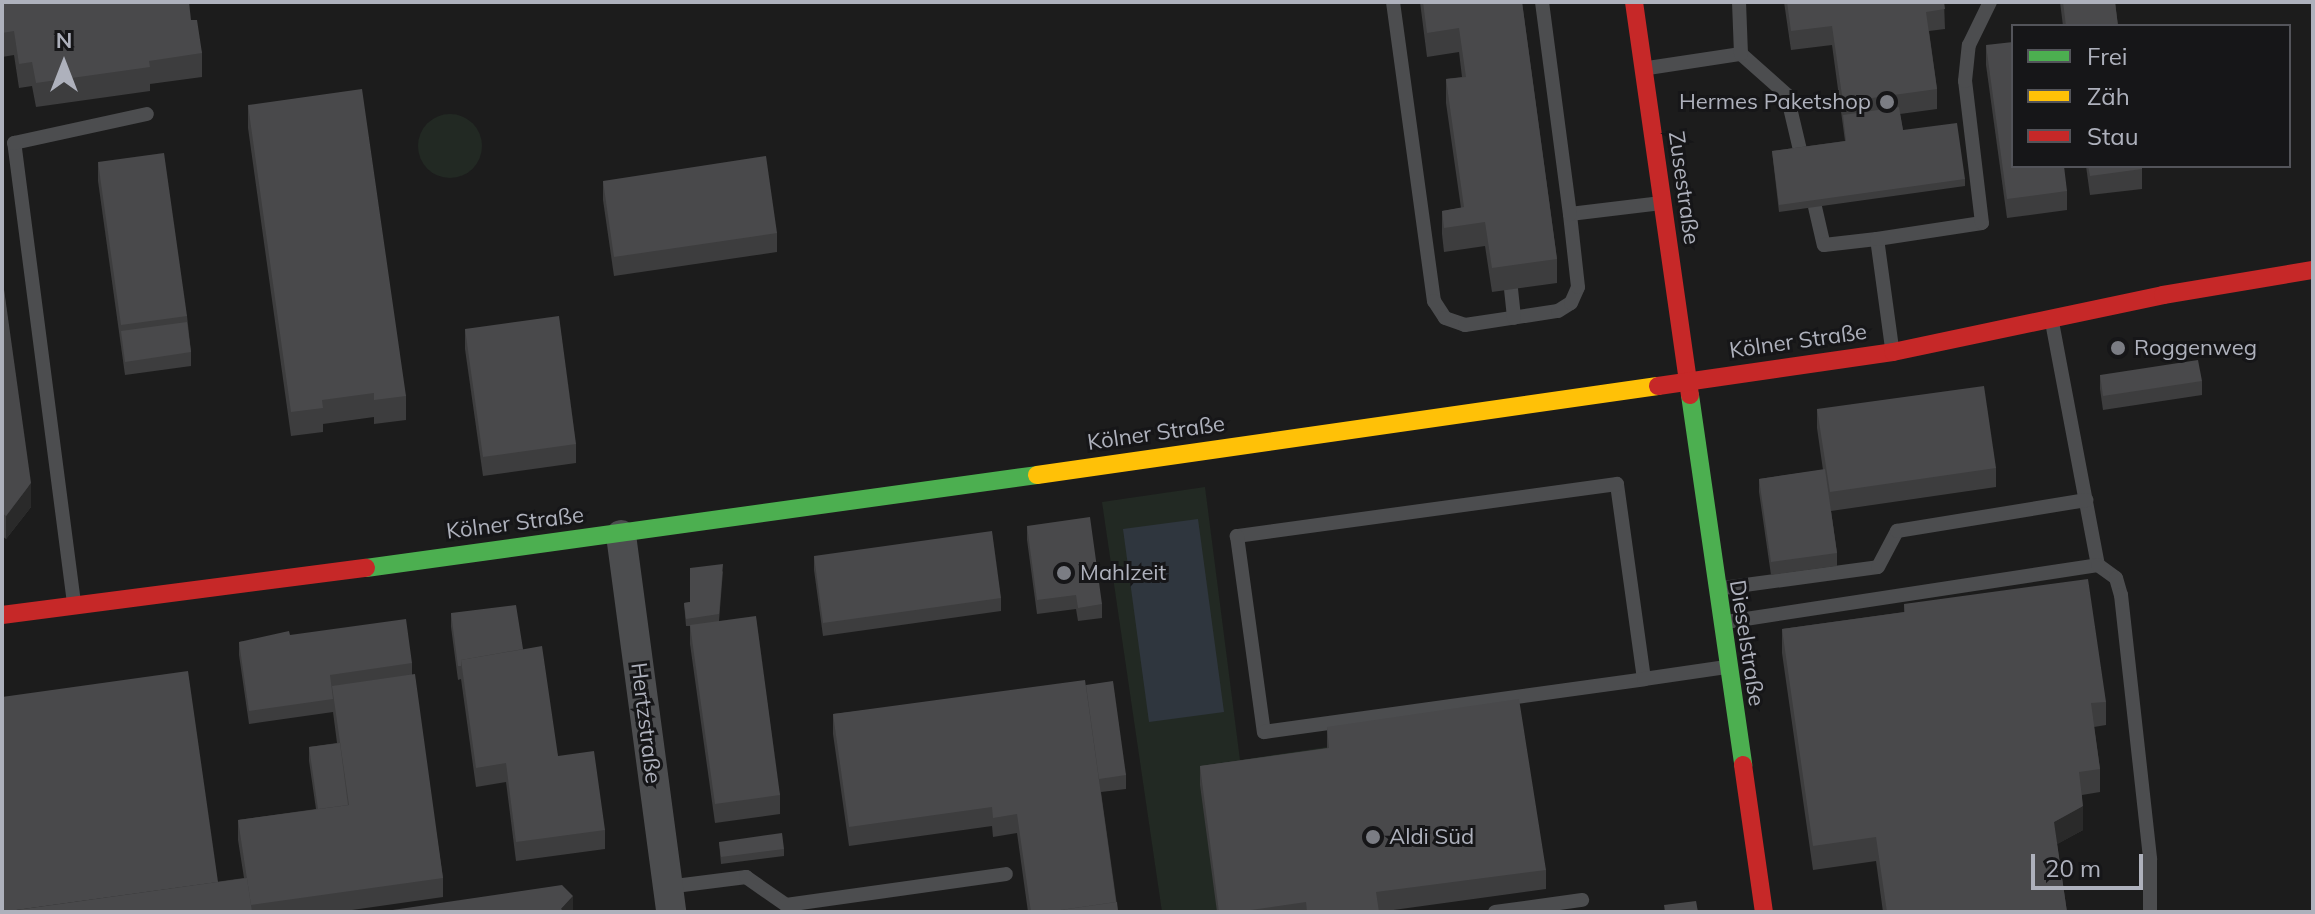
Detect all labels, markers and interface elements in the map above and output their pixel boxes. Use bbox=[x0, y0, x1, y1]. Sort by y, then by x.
north arrow bbox=[24, 24, 104, 104]
legend bbox=[2011, 24, 2291, 168]
text: N bbox=[56, 26, 72, 54]
text: Frei bbox=[2087, 41, 2128, 71]
text: Zäh bbox=[2087, 81, 2130, 111]
place label: Hermes Paketshop bbox=[1679, 89, 1871, 115]
marker: Hermes Paketshop bbox=[1878, 93, 1896, 111]
text: Stau bbox=[2087, 121, 2139, 151]
street label: Zusestraße bbox=[1663, 130, 1705, 246]
street label: Kölner Straße bbox=[1728, 318, 1868, 364]
place label: Roggenweg bbox=[2134, 335, 2257, 361]
marker: Roggenweg bbox=[2109, 339, 2127, 357]
street label: Kölner Straße bbox=[1086, 410, 1226, 456]
street label: Kölner Straße bbox=[445, 501, 585, 545]
place label: Mahlzeit bbox=[1080, 560, 1166, 586]
marker: Mahlzeit bbox=[1055, 564, 1073, 582]
street label: Dieselstraße bbox=[1724, 578, 1770, 708]
street label: Hertzstraße bbox=[625, 661, 667, 785]
place label: Aldi Süd bbox=[1389, 824, 1474, 850]
marker: Aldi Süd bbox=[1364, 828, 1382, 846]
scale bar bbox=[2035, 838, 2147, 888]
text: 20 m bbox=[2045, 853, 2101, 883]

